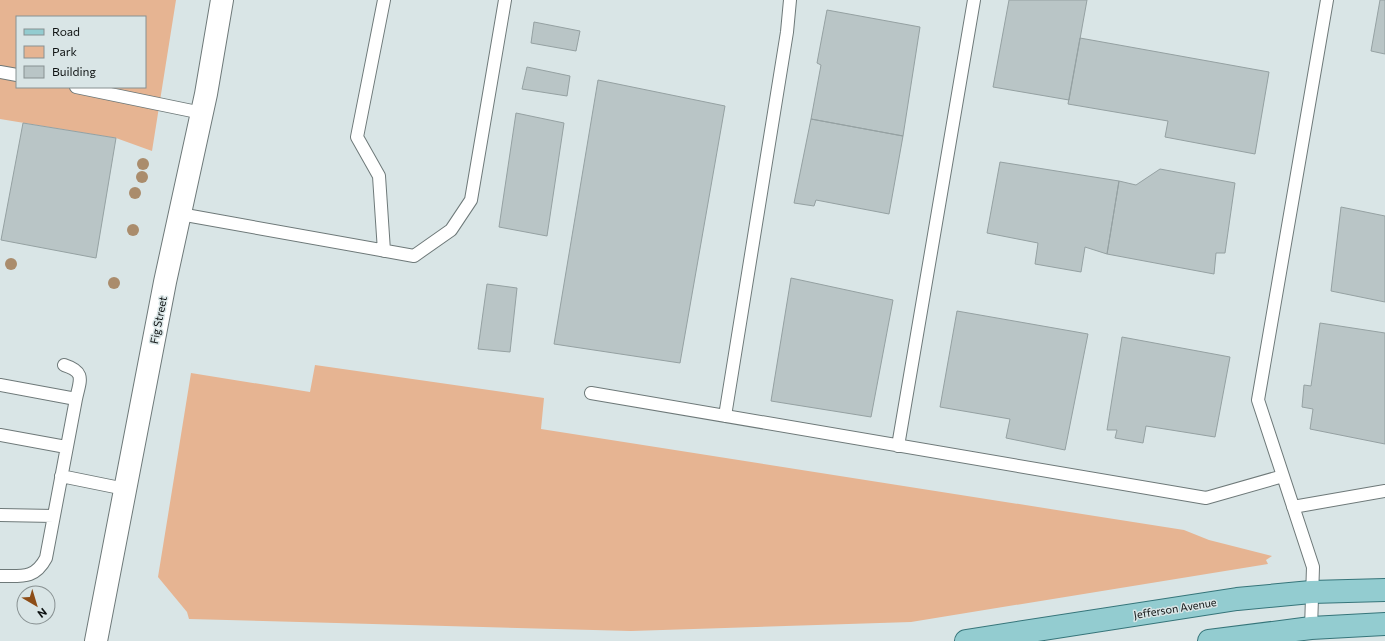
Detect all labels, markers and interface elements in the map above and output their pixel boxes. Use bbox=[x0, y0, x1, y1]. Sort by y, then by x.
legend bbox=[16, 16, 146, 88]
text: Road bbox=[52, 24, 80, 38]
text: Park bbox=[52, 44, 78, 58]
text: Building bbox=[52, 64, 96, 78]
street label: Fig Street bbox=[147, 295, 169, 345]
north arrow bbox=[16, 585, 56, 625]
street label: Jefferson Avenue bbox=[1133, 595, 1218, 622]
text: N bbox=[35, 606, 50, 621]

